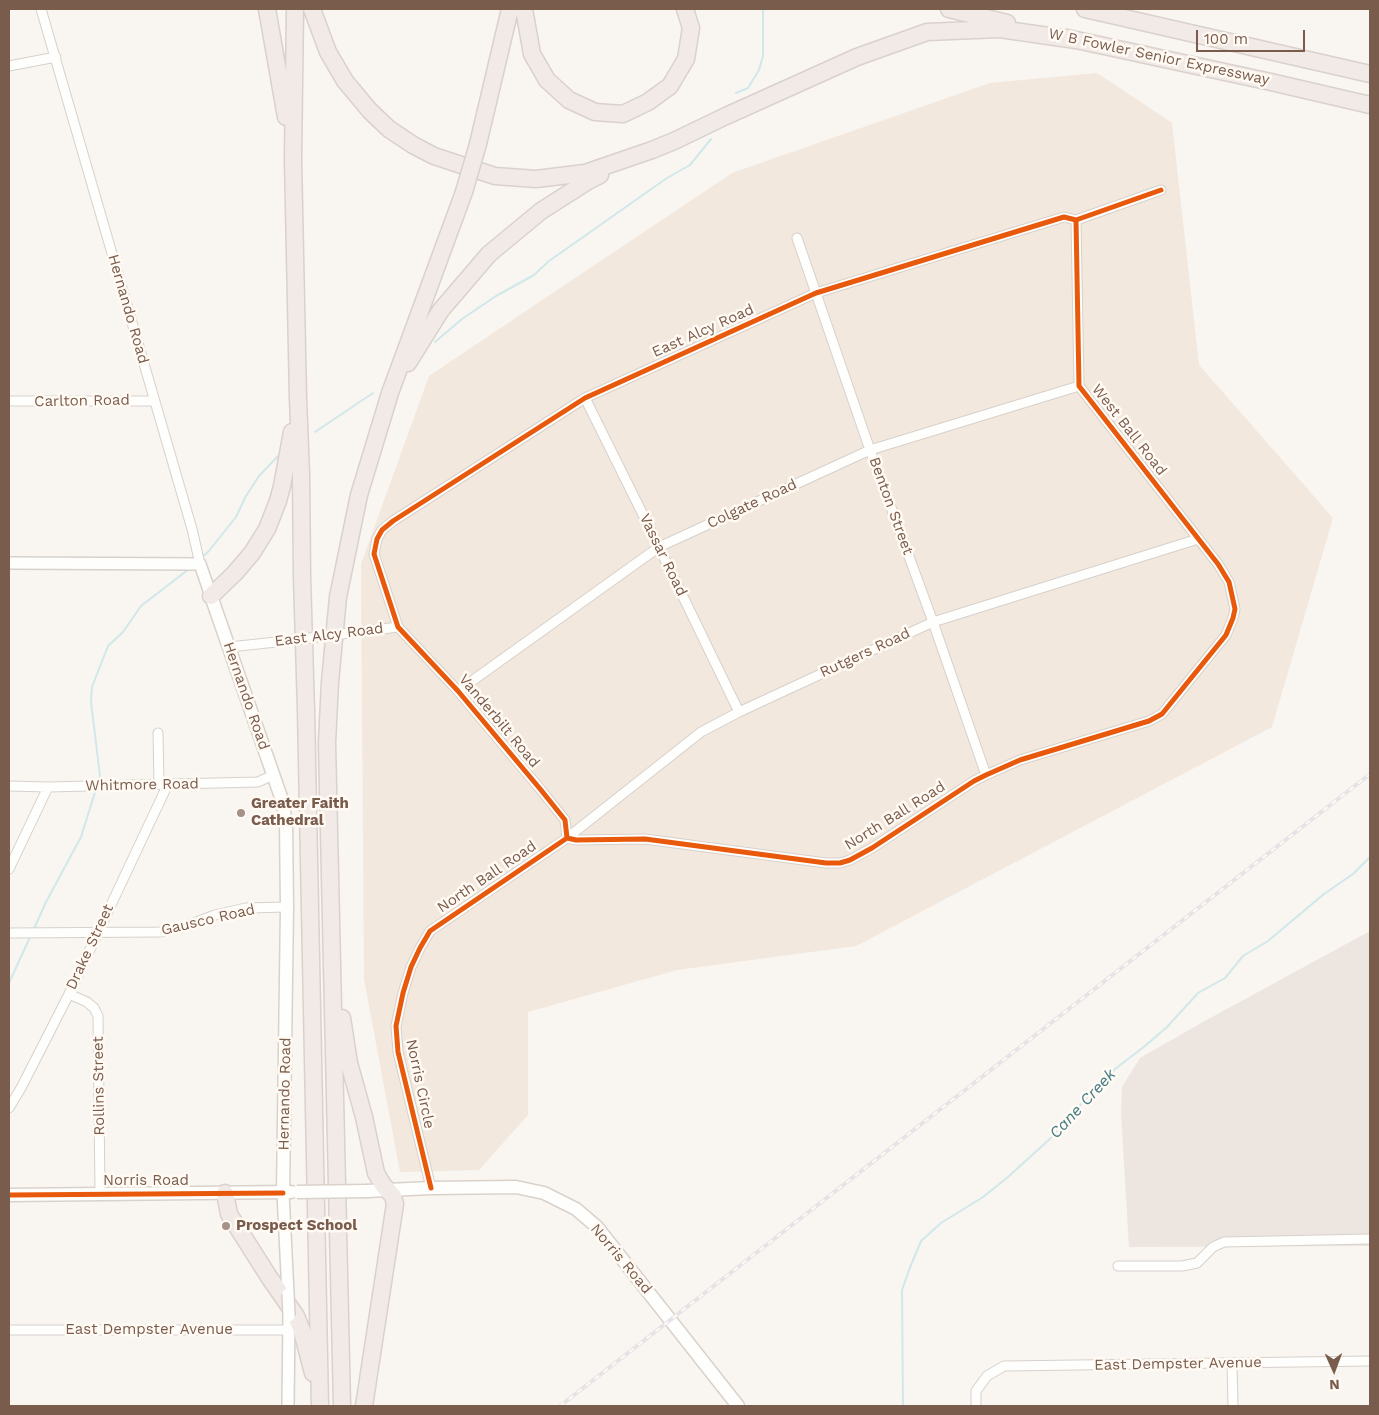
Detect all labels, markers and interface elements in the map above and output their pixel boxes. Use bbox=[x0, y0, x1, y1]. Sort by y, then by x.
scale bar bbox=[1199, 20, 1308, 52]
street label: W B Fowler Senior Expressway bbox=[1047, 25, 1271, 89]
text: 100 m bbox=[1204, 30, 1248, 48]
street label: Hernando Road bbox=[104, 252, 152, 366]
street label: East Alcy Road bbox=[649, 301, 757, 361]
street label: West Ball Road bbox=[1088, 381, 1170, 479]
street label: Carlton Road bbox=[34, 391, 130, 411]
street label: Benton Street bbox=[865, 455, 917, 557]
street label: Colgate Road bbox=[704, 475, 800, 533]
street label: Vassar Road bbox=[635, 511, 691, 599]
street label: East Alcy Road bbox=[274, 619, 384, 651]
street label: Rutgers Road bbox=[817, 624, 913, 682]
street label: Hernando Road bbox=[219, 640, 273, 752]
street label: Vanderbilt Road bbox=[455, 671, 543, 771]
street label: Whitmore Road bbox=[85, 775, 199, 795]
street label: North Ball Road bbox=[841, 778, 949, 854]
place label: Greater Faith Cathedral bbox=[251, 795, 349, 830]
marker: Greater Faith Cathedral bbox=[235, 807, 247, 819]
street label: North Ball Road bbox=[434, 837, 540, 917]
street label: Gausco Road bbox=[159, 900, 257, 940]
street label: Drake Street bbox=[62, 901, 118, 993]
street label: Rollins Street bbox=[89, 1036, 109, 1136]
street label: Hernando Road bbox=[275, 1037, 295, 1151]
street label: Norris Circle bbox=[402, 1038, 438, 1130]
water label: Cane Creek bbox=[1046, 1065, 1120, 1143]
street label: Norris Road bbox=[103, 1172, 189, 1190]
place label: Prospect School bbox=[236, 1217, 357, 1235]
marker: Prospect School bbox=[220, 1220, 232, 1232]
street label: Norris Road bbox=[587, 1220, 655, 1298]
street label: East Dempster Avenue bbox=[65, 1321, 233, 1339]
north arrow bbox=[1309, 1345, 1359, 1395]
street label: East Dempster Avenue bbox=[1094, 1354, 1262, 1374]
text: N bbox=[1329, 1377, 1340, 1393]

